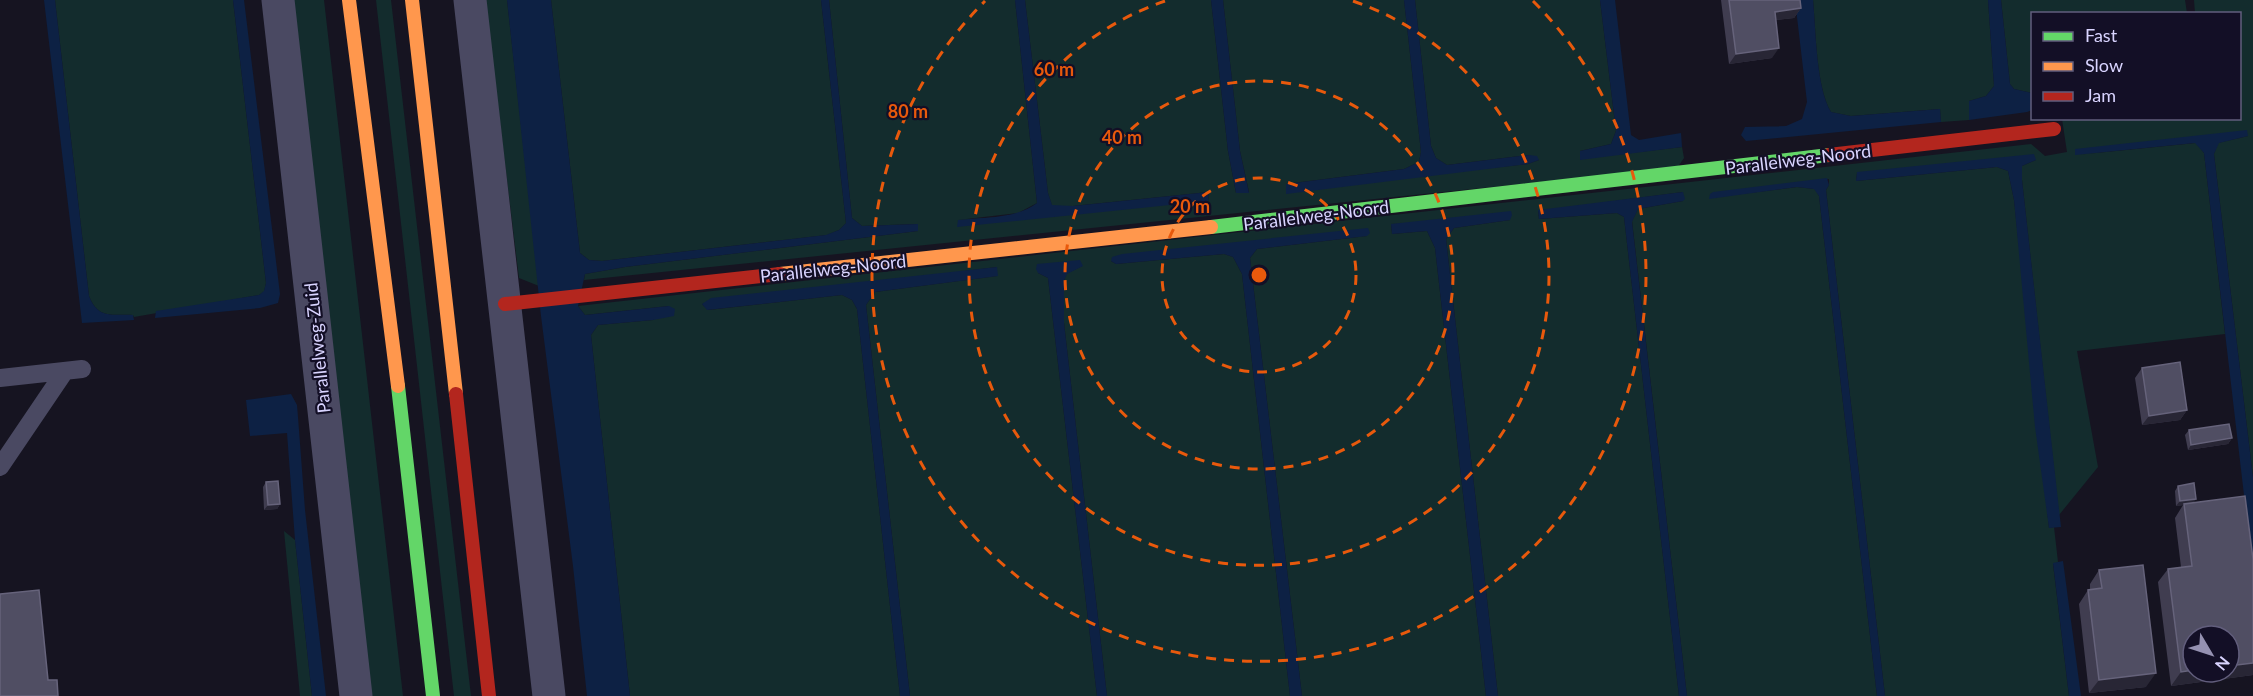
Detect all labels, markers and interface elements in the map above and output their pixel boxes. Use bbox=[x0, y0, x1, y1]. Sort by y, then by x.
legend bbox=[2031, 12, 2241, 120]
text: Fast bbox=[2085, 24, 2118, 46]
text: Slow bbox=[2085, 54, 2123, 76]
text: 60 m bbox=[1034, 58, 1074, 80]
text: Jam bbox=[2085, 84, 2116, 106]
text: 80 m bbox=[888, 100, 928, 122]
text: 40 m bbox=[1102, 126, 1142, 148]
street label: Parallelweg-Noord bbox=[1724, 139, 1872, 179]
text: 20 m bbox=[1170, 195, 1210, 217]
street label: Parallelweg-Noord bbox=[1242, 195, 1390, 235]
street label: Parallelweg-Noord bbox=[759, 249, 907, 287]
centre of rings bbox=[1249, 265, 1269, 285]
street label: Parallelweg-Zuid bbox=[299, 282, 335, 414]
north arrow bbox=[2181, 624, 2241, 684]
text: N bbox=[2212, 653, 2234, 675]

